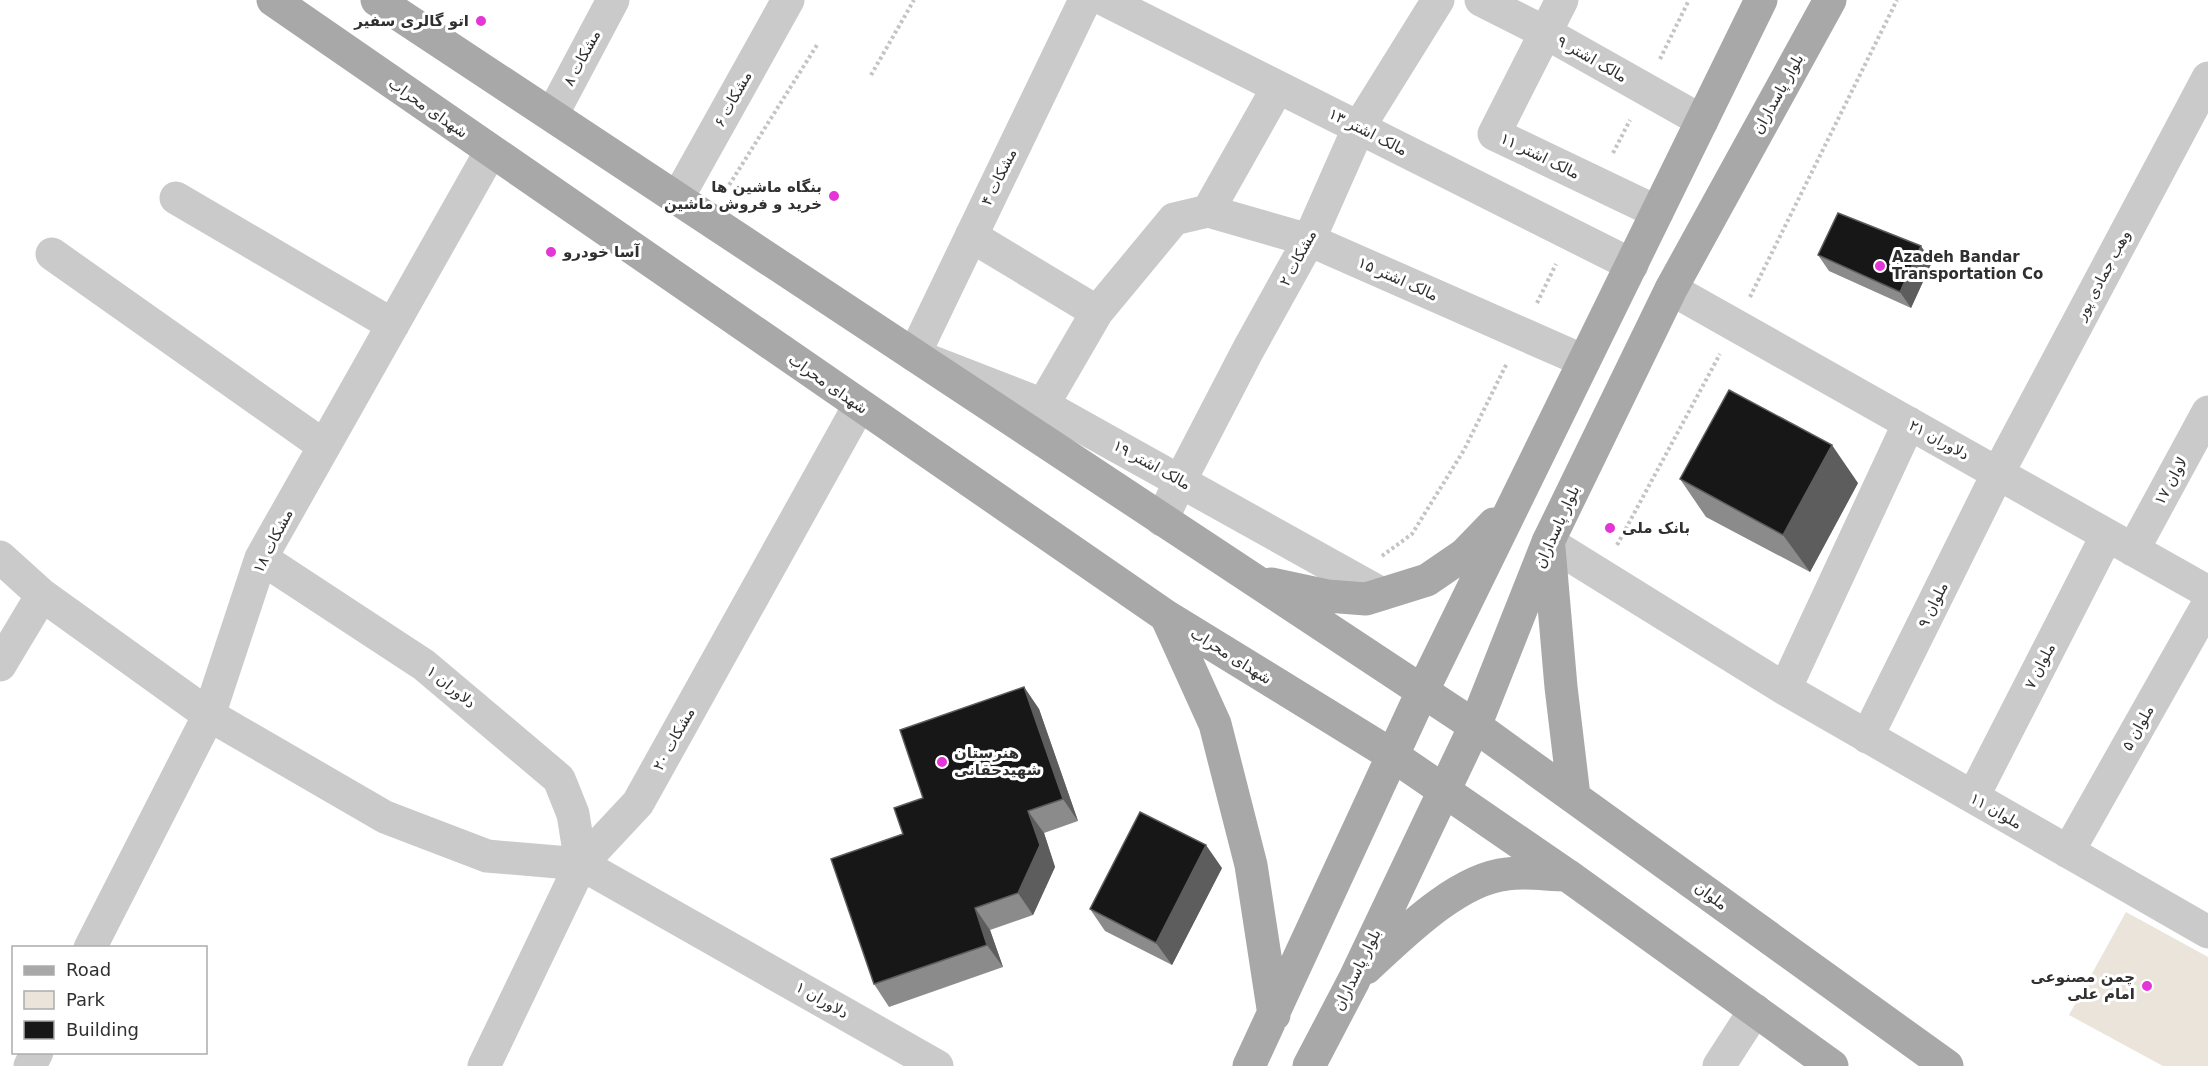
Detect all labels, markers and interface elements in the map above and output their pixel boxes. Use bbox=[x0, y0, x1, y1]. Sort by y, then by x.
place label: اتو گالری سفیر bbox=[353, 12, 469, 30]
marker: اتو گالری سفیر bbox=[474, 14, 488, 28]
street label: مشکات ۸ bbox=[560, 27, 604, 89]
street label: مالک اشتر ۹ bbox=[1554, 32, 1630, 86]
street label: بلوار پاسداران bbox=[1749, 51, 1808, 138]
street label: مشکات ۶ bbox=[710, 68, 756, 130]
street label: شهدای محراب bbox=[385, 74, 471, 142]
street label: مالک اشتر ۱۳ bbox=[1326, 105, 1410, 159]
street label: مالک اشتر ۱۱ bbox=[1497, 129, 1583, 183]
street label: مشکات ۴ bbox=[977, 146, 1021, 208]
place label: بنگاه ماشین ها خرید و فروش ماشین bbox=[664, 178, 822, 213]
marker: بنگاه ماشین ها خرید و فروش ماشین bbox=[827, 189, 841, 203]
street label: مشکات ۲ bbox=[1276, 227, 1320, 289]
street label: وهب جمادی پور bbox=[2071, 227, 2135, 325]
place label: آسا خودرو bbox=[562, 243, 640, 261]
marker: آسا خودرو bbox=[544, 245, 558, 259]
place label: Azadeh Bandar Transportation Co bbox=[1892, 248, 2043, 283]
street label: مالک اشتر ۱۵ bbox=[1355, 253, 1441, 305]
marker: Azadeh Bandar Transportation Co bbox=[1873, 259, 1887, 273]
street label: شهدای محراب bbox=[785, 350, 871, 418]
street label: دلاوران ۲۱ bbox=[1906, 416, 1972, 464]
street label: مالک اشتر ۱۹ bbox=[1110, 436, 1194, 494]
street label: لاوان ۱۷ bbox=[2151, 454, 2191, 508]
street label: بلوار پاسداران bbox=[1531, 483, 1584, 572]
street label: مشکات ۱۸ bbox=[249, 506, 297, 576]
place label: بانک ملی bbox=[1622, 519, 1690, 537]
marker: بانک ملی bbox=[1603, 521, 1617, 535]
street label: ملوان ۹ bbox=[1914, 579, 1952, 631]
street label: شهدای محراب bbox=[1187, 624, 1275, 688]
street label: ملوان ۷ bbox=[2021, 640, 2059, 692]
street label: دلاوران ۱ bbox=[423, 662, 479, 712]
street label: ملوان ۵ bbox=[2118, 702, 2158, 754]
street label: مشکات ۲۰ bbox=[649, 704, 699, 774]
place label: هنرستان شهیدحقانی bbox=[954, 744, 1042, 779]
marker: هنرستان شهیدحقانی bbox=[935, 755, 949, 769]
street label: ملوان ۱۱ bbox=[1967, 789, 2025, 833]
street label: ملوان bbox=[1691, 878, 1731, 914]
street label: بلوار پاسداران bbox=[1329, 926, 1385, 1014]
legend bbox=[12, 946, 207, 1054]
text: Road bbox=[66, 959, 111, 980]
place label: چمن مصنوعی امام علی bbox=[2030, 968, 2135, 1003]
street label: دلاوران ۱ bbox=[792, 978, 852, 1022]
marker: چمن مصنوعی امام علی bbox=[2140, 979, 2154, 993]
text: Park bbox=[66, 989, 105, 1010]
text: Building bbox=[66, 1019, 139, 1040]

